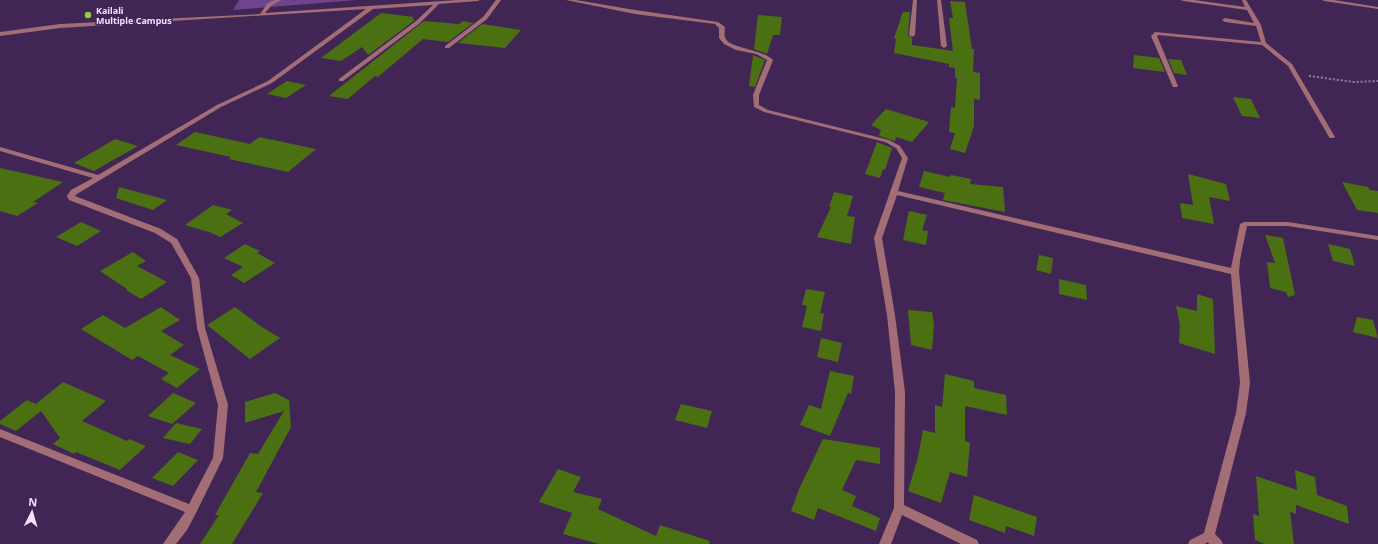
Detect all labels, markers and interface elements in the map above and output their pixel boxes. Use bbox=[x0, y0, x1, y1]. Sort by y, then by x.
place label: Kailali Multiple Campus bbox=[96, 4, 172, 27]
marker: Kailali Multiple Campus bbox=[83, 10, 93, 20]
north arrow bbox=[12, 492, 52, 532]
text: N bbox=[28, 494, 38, 509]

